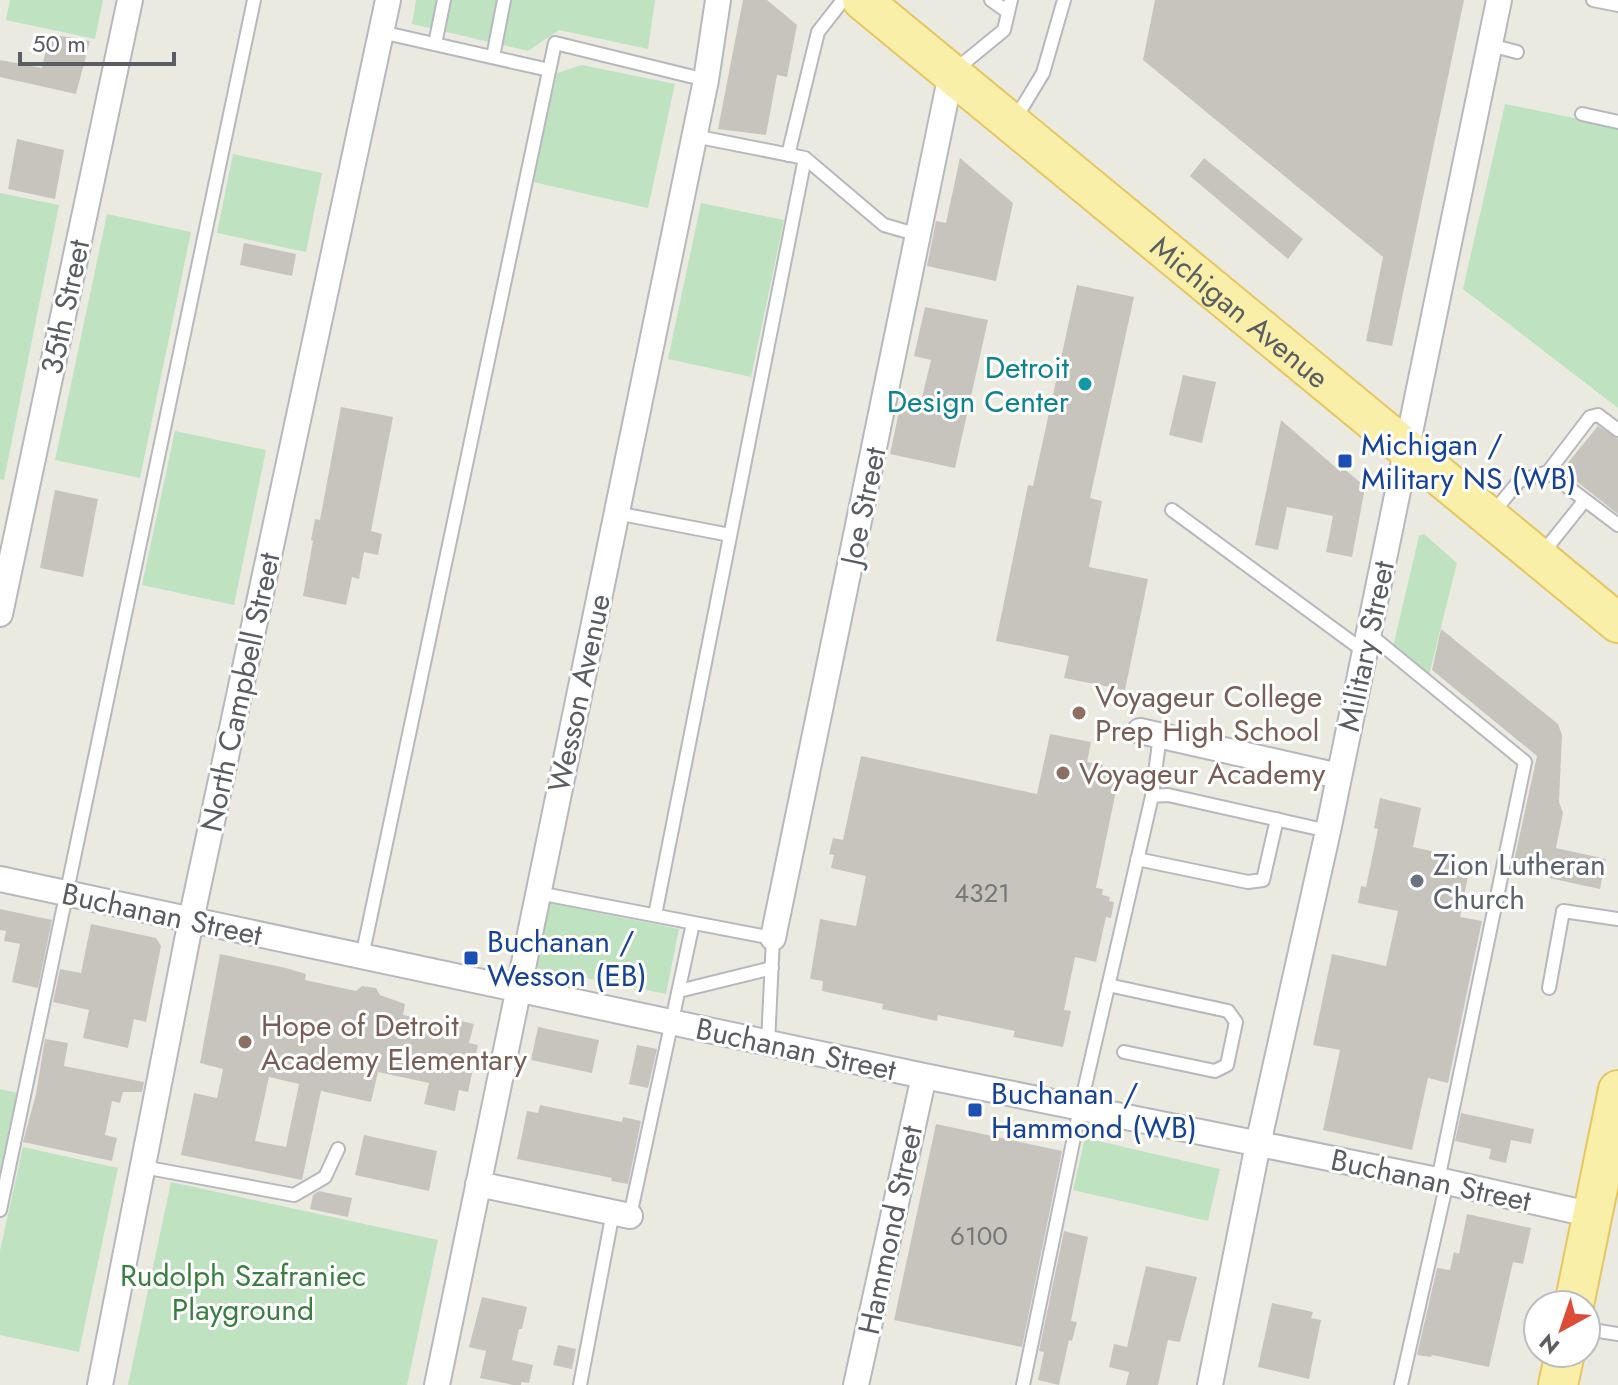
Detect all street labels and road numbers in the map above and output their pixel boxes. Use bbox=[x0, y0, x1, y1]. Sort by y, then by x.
street label: Michigan Avenue bbox=[1142, 225, 1339, 398]
street label: 35th Street bbox=[30, 235, 100, 378]
street label: Joe Street bbox=[829, 442, 897, 573]
street label: North Campbell Street bbox=[189, 548, 291, 836]
street label: Military Street bbox=[1327, 556, 1405, 735]
street label: Wesson Avenue bbox=[537, 590, 621, 796]
street label: Buchanan Street bbox=[58, 872, 267, 956]
street label: Buchanan Street bbox=[692, 1007, 901, 1091]
street label: Hammond Street bbox=[847, 1121, 933, 1338]
street label: Buchanan Street bbox=[1327, 1138, 1536, 1222]

